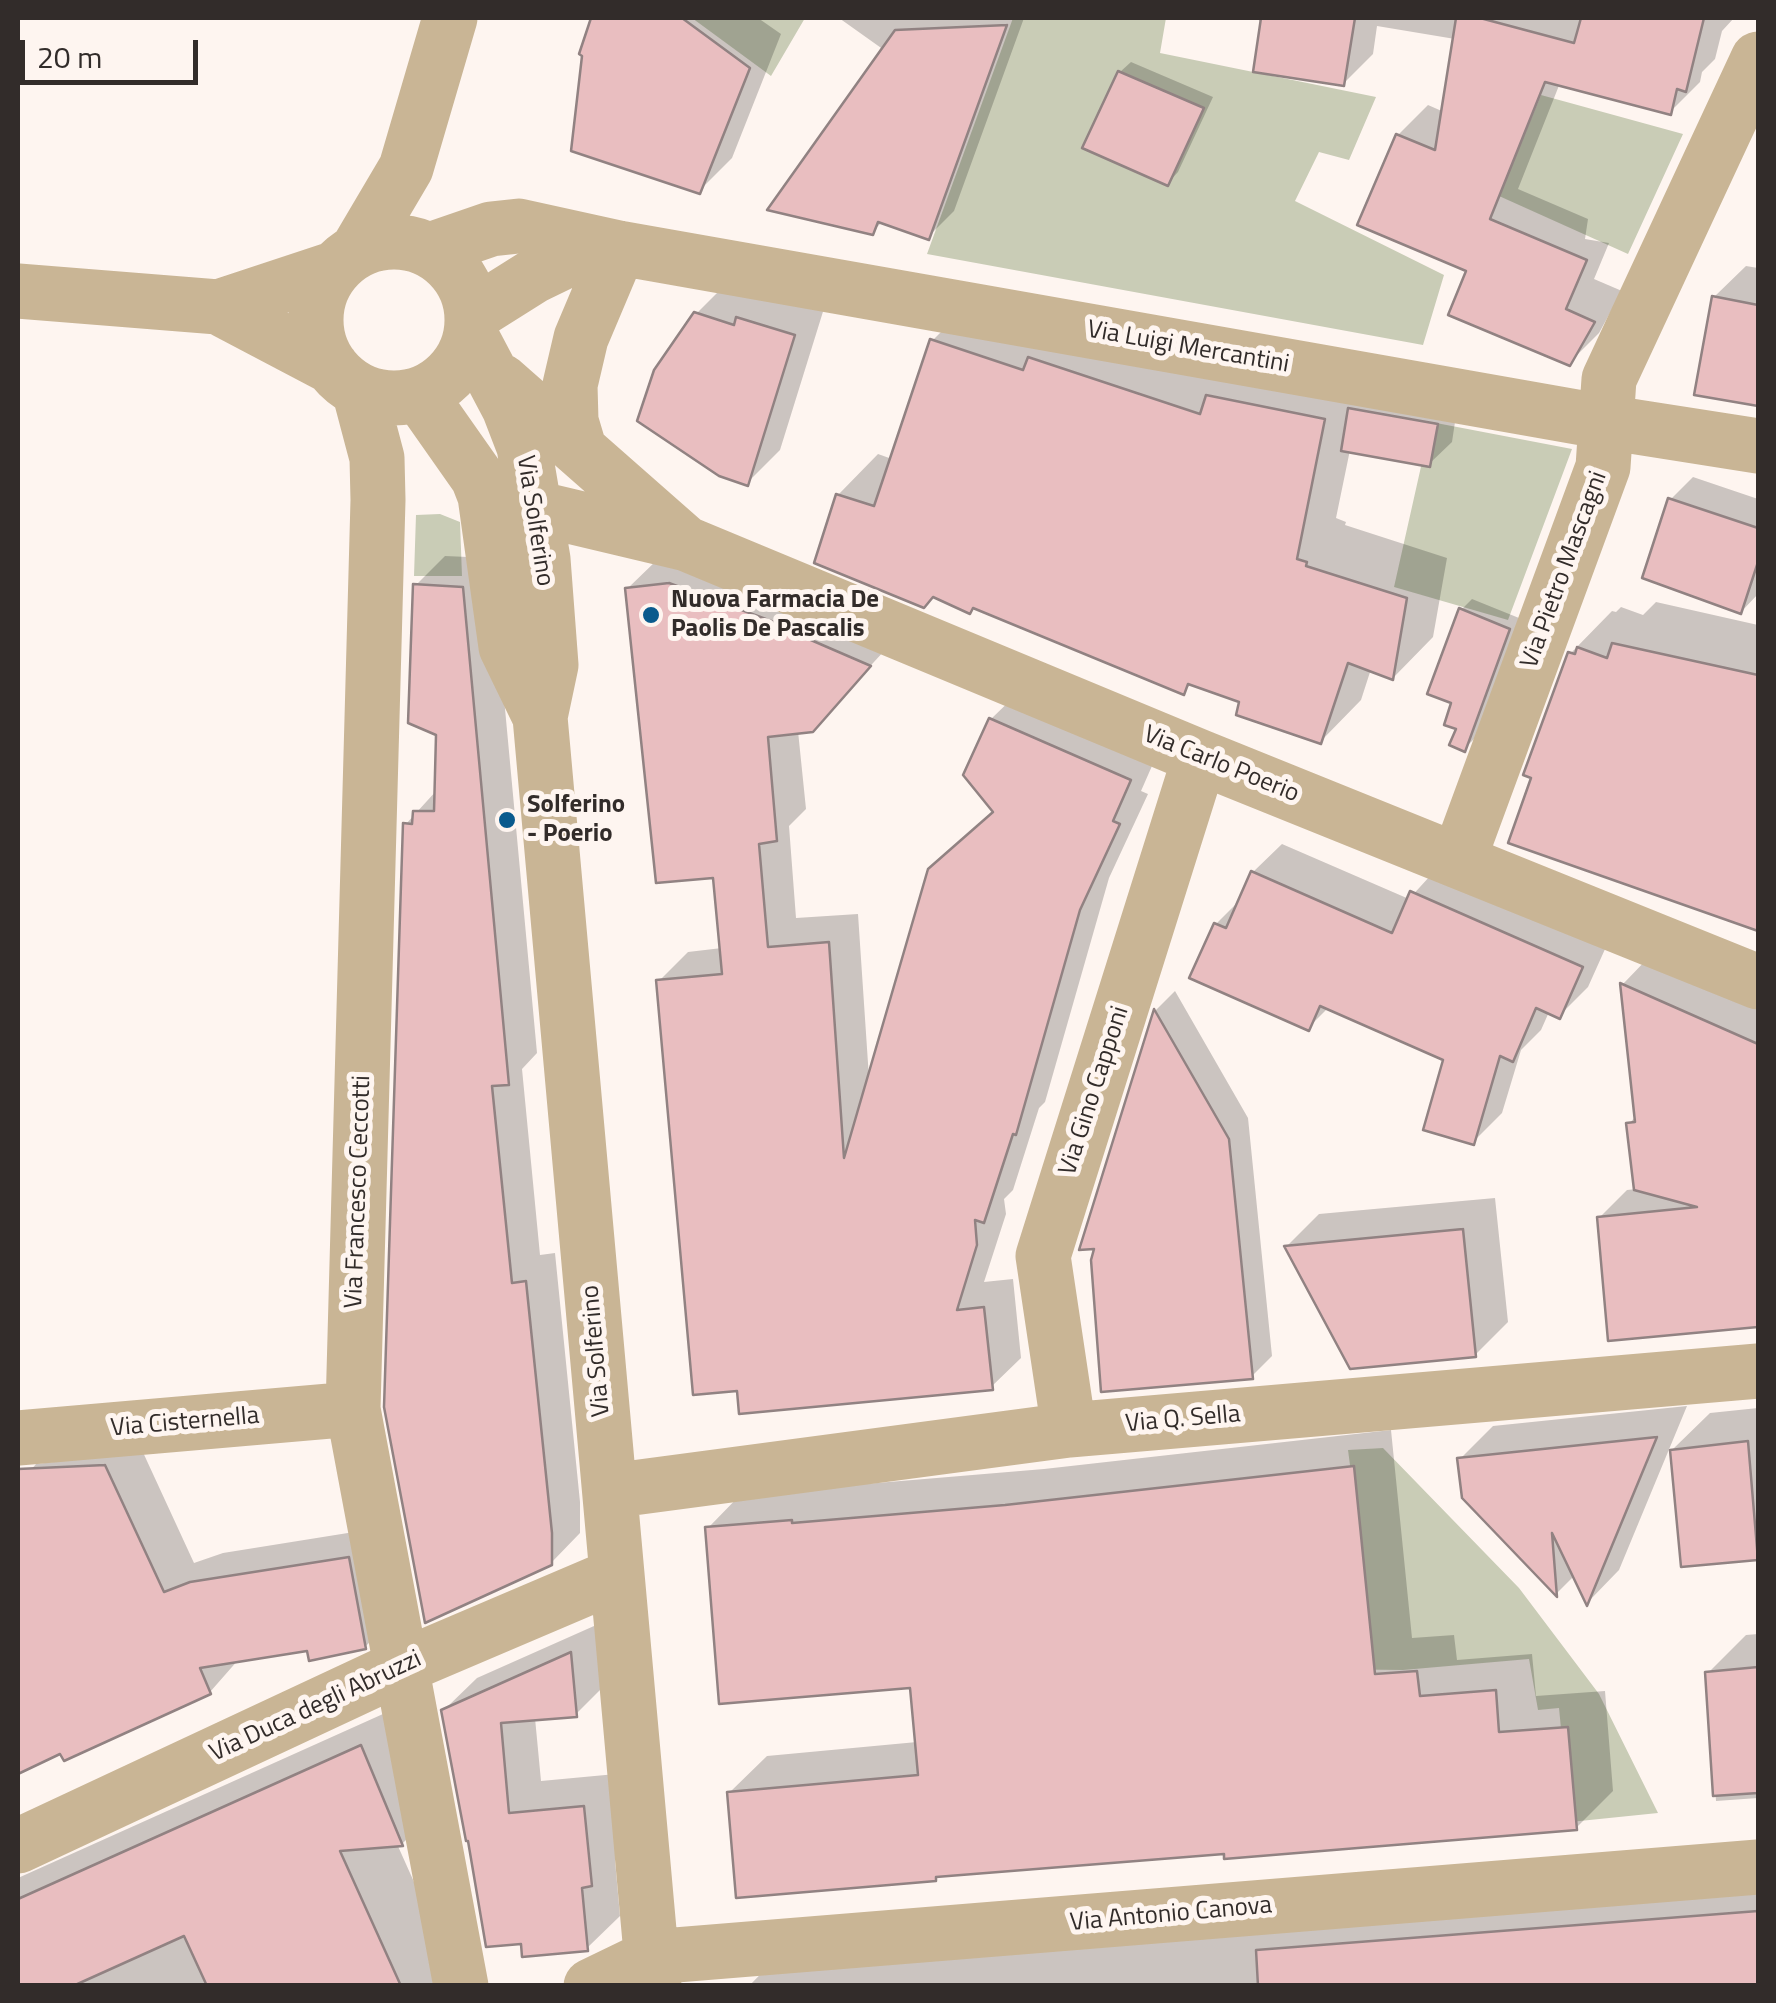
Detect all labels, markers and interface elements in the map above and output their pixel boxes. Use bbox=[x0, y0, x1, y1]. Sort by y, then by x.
scale bar bbox=[25, 20, 202, 82]
text: 20 m bbox=[37, 34, 102, 80]
street label: Via Luigi Mercantini bbox=[1085, 315, 1291, 381]
street label: Via Solferino bbox=[509, 453, 559, 589]
street label: Via Pietro Mascagni bbox=[1515, 468, 1615, 672]
place label: Nuova Farmacia De Paolis De Pascalis bbox=[671, 586, 879, 645]
marker: Nuova Farmacia De Paolis De Pascalis bbox=[640, 604, 662, 626]
street label: Via Carlo Poerio bbox=[1139, 720, 1303, 810]
place label: Solferino - Poerio bbox=[527, 791, 625, 850]
marker: Solferino - Poerio bbox=[496, 809, 518, 831]
street label: Via Gino Capponi bbox=[1054, 1003, 1136, 1179]
street label: Via Francesco Ceccotti bbox=[340, 1075, 378, 1309]
street label: Via Solferino bbox=[576, 1284, 618, 1418]
street label: Via Q. Sella bbox=[1124, 1400, 1242, 1440]
street label: Via Cisternella bbox=[110, 1402, 260, 1444]
street label: Via Duca degli Abruzzi bbox=[205, 1645, 427, 1769]
street label: Via Antonio Canova bbox=[1069, 1891, 1273, 1939]

